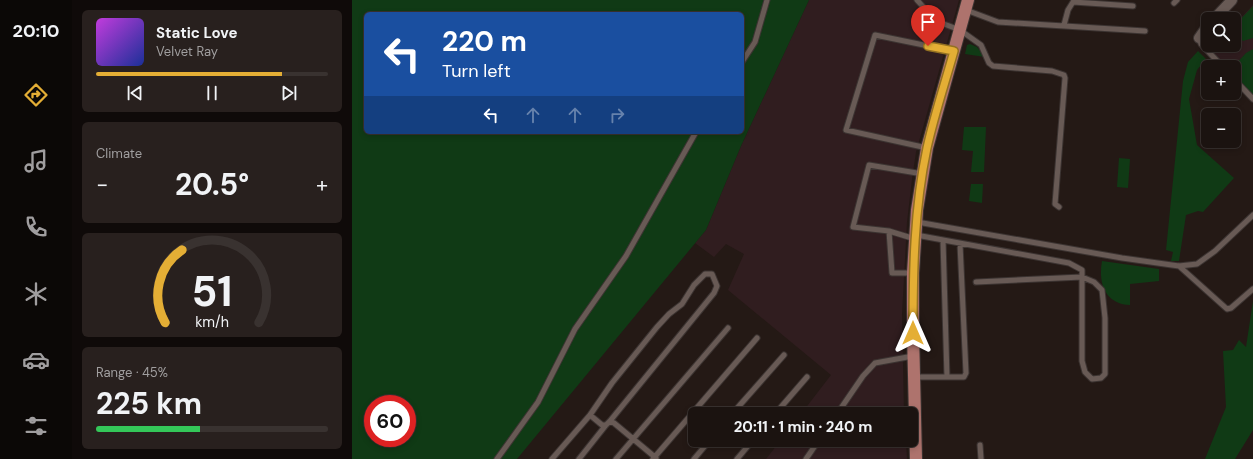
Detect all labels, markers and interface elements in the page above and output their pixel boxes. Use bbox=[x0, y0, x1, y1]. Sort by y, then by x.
pin bbox=[911, 5, 945, 46]
icon: arrive bbox=[917, 11, 939, 33]
map controls bbox=[1201, 12, 1241, 148]
button: search bbox=[1201, 12, 1241, 52]
text: 20:10 bbox=[13, 19, 59, 43]
text: Static Love bbox=[156, 23, 237, 43]
text: 220 m bbox=[442, 23, 527, 60]
icon: left bbox=[376, 28, 428, 80]
text: Velvet Ray bbox=[156, 43, 218, 60]
text: Turn left bbox=[442, 59, 511, 83]
button: + bbox=[1201, 60, 1241, 100]
icon: directions bbox=[22, 81, 50, 109]
icon: previous bbox=[124, 82, 146, 104]
icon: pause bbox=[201, 82, 223, 104]
icon: next bbox=[278, 82, 300, 104]
icon: left bbox=[480, 104, 502, 126]
icon: ahead bbox=[522, 104, 544, 126]
icon: ahead bbox=[564, 104, 586, 126]
icon: right bbox=[606, 104, 628, 126]
button: − bbox=[1201, 108, 1241, 148]
text: Climate bbox=[96, 145, 142, 162]
icon: music bbox=[22, 147, 50, 175]
text: 20.5° bbox=[175, 165, 249, 204]
text: − bbox=[96, 170, 108, 199]
text: + bbox=[316, 170, 328, 199]
icon: phone bbox=[22, 213, 50, 241]
text: 51 bbox=[191, 265, 233, 319]
icon: climate bbox=[22, 280, 50, 308]
position arrow bbox=[892, 312, 934, 354]
text: km/h bbox=[195, 313, 229, 331]
icon: car bbox=[22, 346, 50, 374]
text: Range · 45% bbox=[96, 364, 168, 381]
text: 225 km bbox=[96, 384, 202, 423]
speed limit sign: 60 bbox=[364, 395, 416, 447]
icon: filters bbox=[22, 412, 50, 440]
text: 20:11 · 1 min · 240 m bbox=[734, 417, 872, 437]

